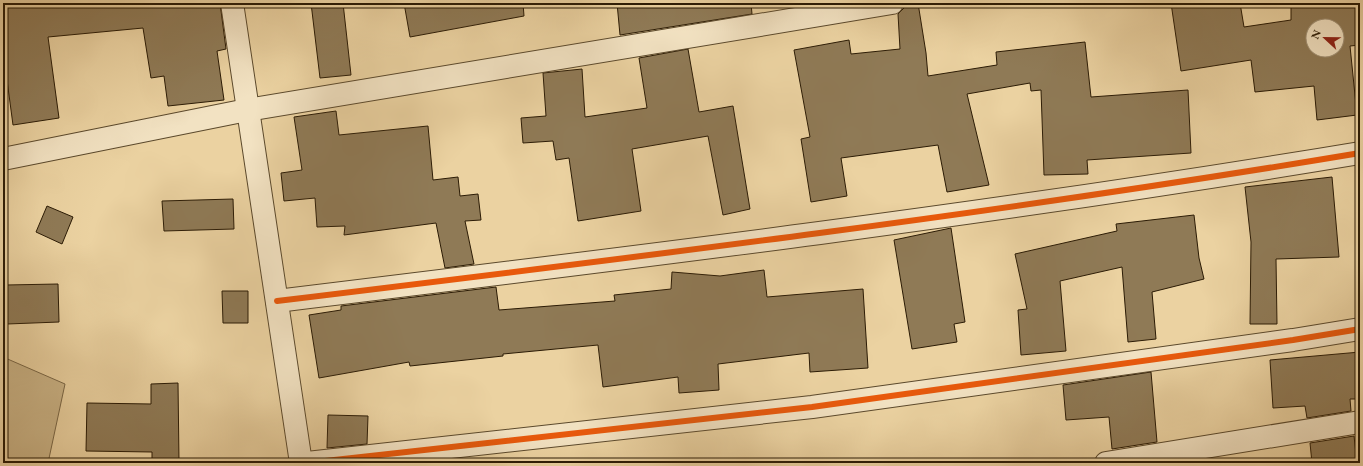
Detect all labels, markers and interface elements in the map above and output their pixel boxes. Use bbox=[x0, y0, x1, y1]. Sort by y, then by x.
north arrow bbox=[1305, 18, 1345, 58]
text: N bbox=[1308, 27, 1324, 41]

